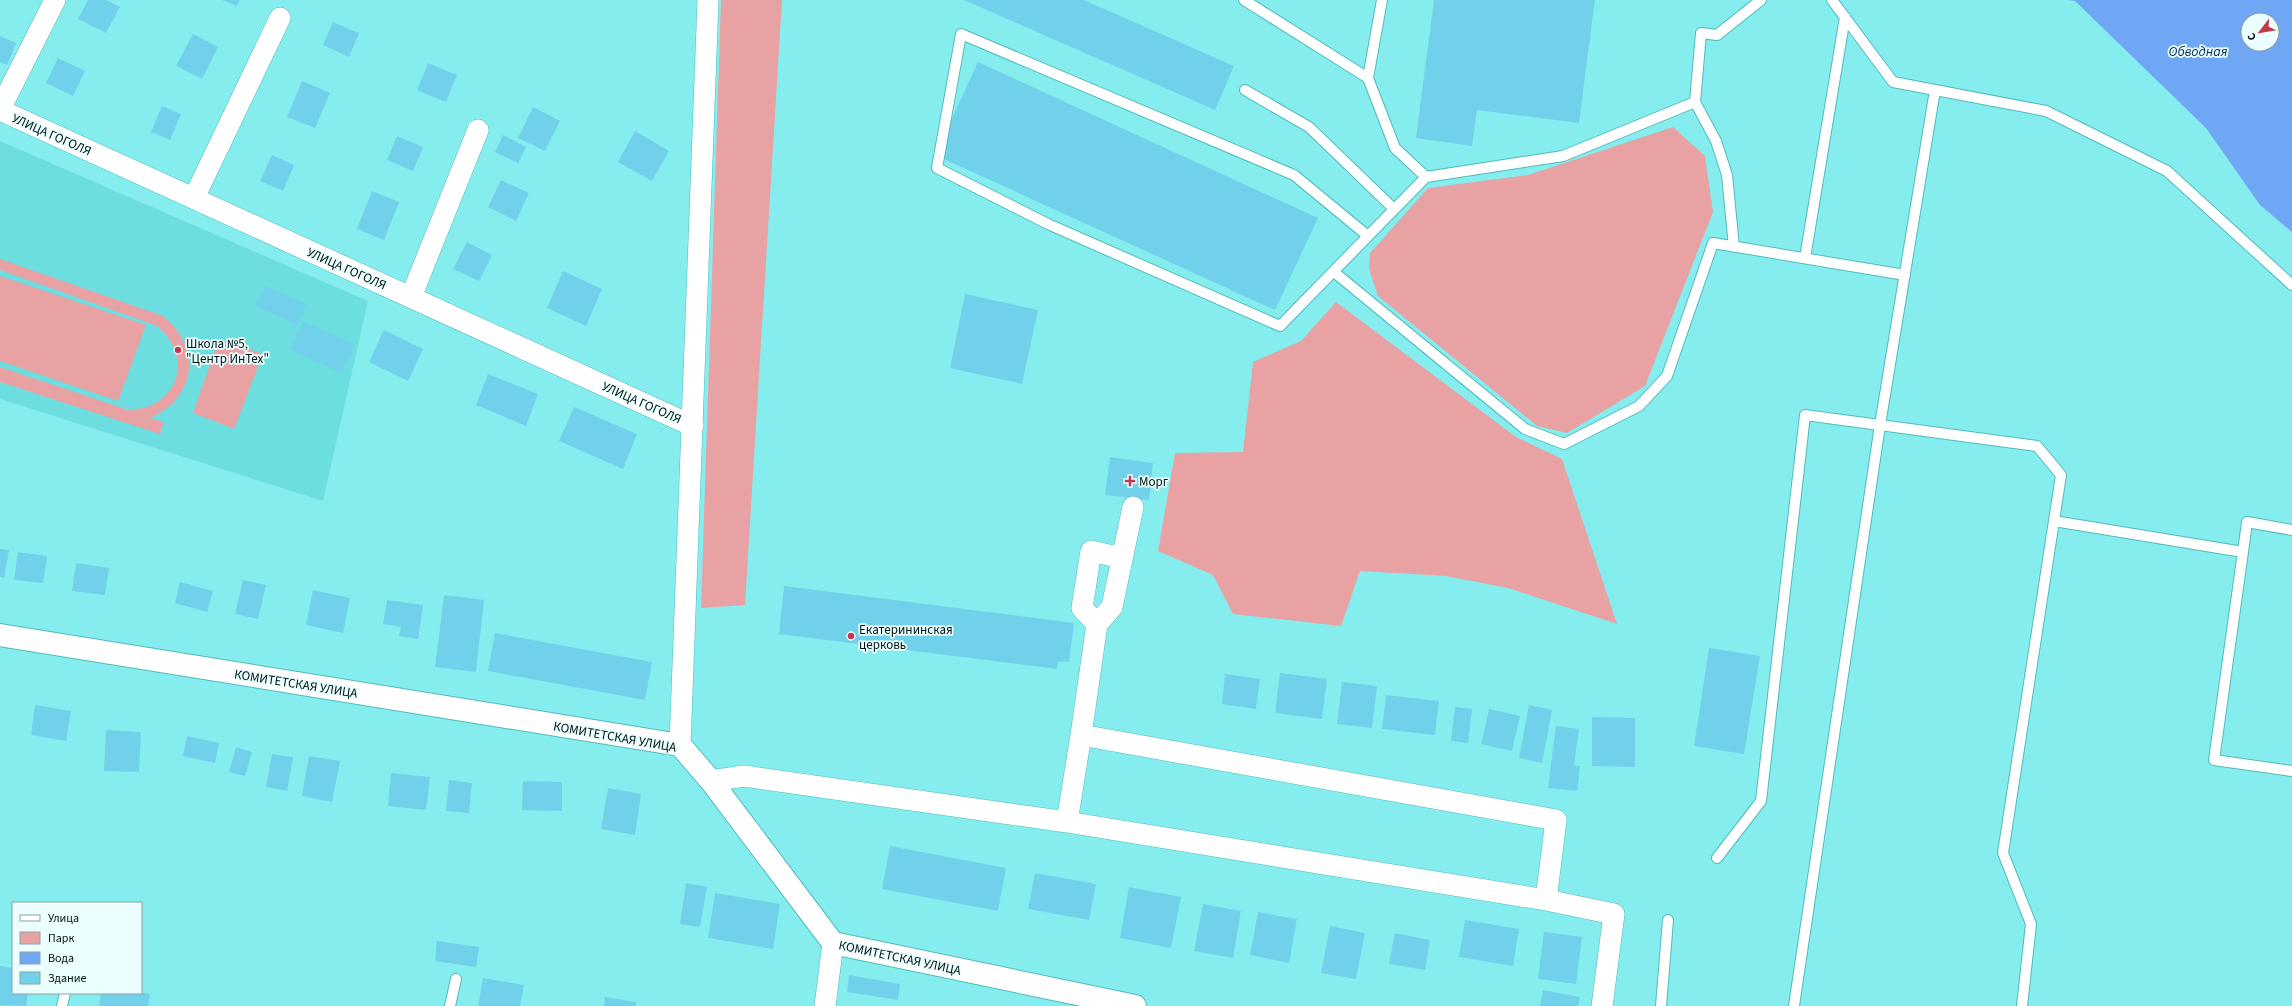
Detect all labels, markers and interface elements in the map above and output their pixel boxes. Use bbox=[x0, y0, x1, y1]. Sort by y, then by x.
north arrow bbox=[2240, 12, 2280, 52]
text: С bbox=[2243, 30, 2260, 44]
water label: Обводная bbox=[2169, 42, 2228, 62]
street label: УЛИЦА ГОГОЛЯ bbox=[9, 109, 94, 161]
street label: УЛИЦА ГОГОЛЯ bbox=[304, 243, 389, 295]
place label: Школа №5, "Центр ИнТех" bbox=[186, 335, 269, 368]
marker: Школа №5, "Центр ИнТех" bbox=[173, 345, 183, 355]
street label: УЛИЦА ГОГОЛЯ bbox=[599, 377, 684, 429]
place label: Морг bbox=[1139, 473, 1168, 491]
marker: Морг bbox=[1124, 475, 1136, 487]
place label: Екатерининская церковь bbox=[859, 621, 953, 654]
marker: Екатерининская церковь bbox=[846, 631, 856, 641]
street label: КОМИТЕТСКАЯ УЛИЦА bbox=[233, 665, 360, 703]
street label: КОМИТЕТСКАЯ УЛИЦА bbox=[552, 717, 679, 757]
legend bbox=[12, 902, 142, 994]
text: Улица bbox=[48, 910, 79, 927]
text: Парк bbox=[48, 930, 74, 947]
street label: КОМИТЕТСКАЯ УЛИЦА bbox=[837, 936, 964, 980]
text: Вода bbox=[48, 950, 74, 967]
text: Здание bbox=[48, 970, 87, 987]

